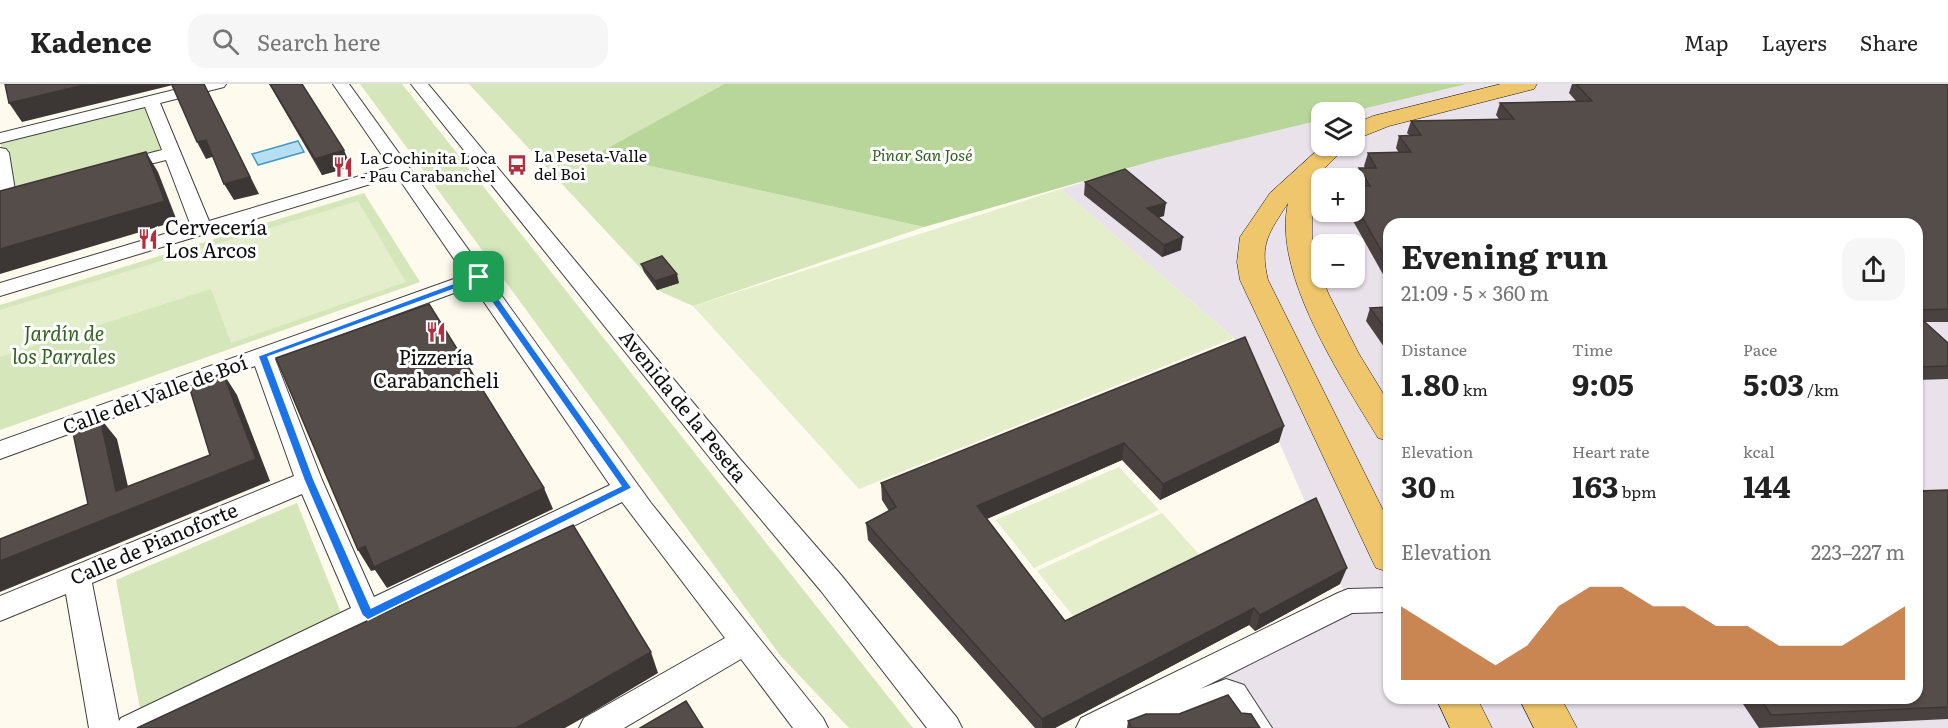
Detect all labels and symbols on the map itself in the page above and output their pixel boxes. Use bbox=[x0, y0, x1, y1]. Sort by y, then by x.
park label: Pinar San José bbox=[871, 142, 973, 166]
place label: La Peseta-Valle del Boi bbox=[534, 143, 647, 185]
place label: La Cochinita Loca - Pau Carabanchel bbox=[360, 145, 497, 187]
bus stop icon: La Peseta-Valle del Boi bbox=[505, 153, 529, 177]
restaurant icon: La Cochinita Loca - Pau Carabanchel bbox=[331, 155, 355, 179]
place label: Cervecería Los Arcos bbox=[165, 211, 268, 264]
restaurant icon: Cervecería Los Arcos bbox=[136, 227, 160, 251]
pin bbox=[453, 251, 504, 302]
park label: Jardín de los Parrales bbox=[12, 317, 116, 370]
restaurant icon: Pizzería Carabancheli bbox=[424, 320, 448, 344]
street label: Avenida de la Peseta bbox=[613, 322, 756, 488]
place label: Pizzería Carabancheli bbox=[373, 341, 499, 394]
street label: Calle del Valle de Boí bbox=[58, 346, 251, 441]
street label: Calle de Pianoforte bbox=[65, 493, 242, 591]

